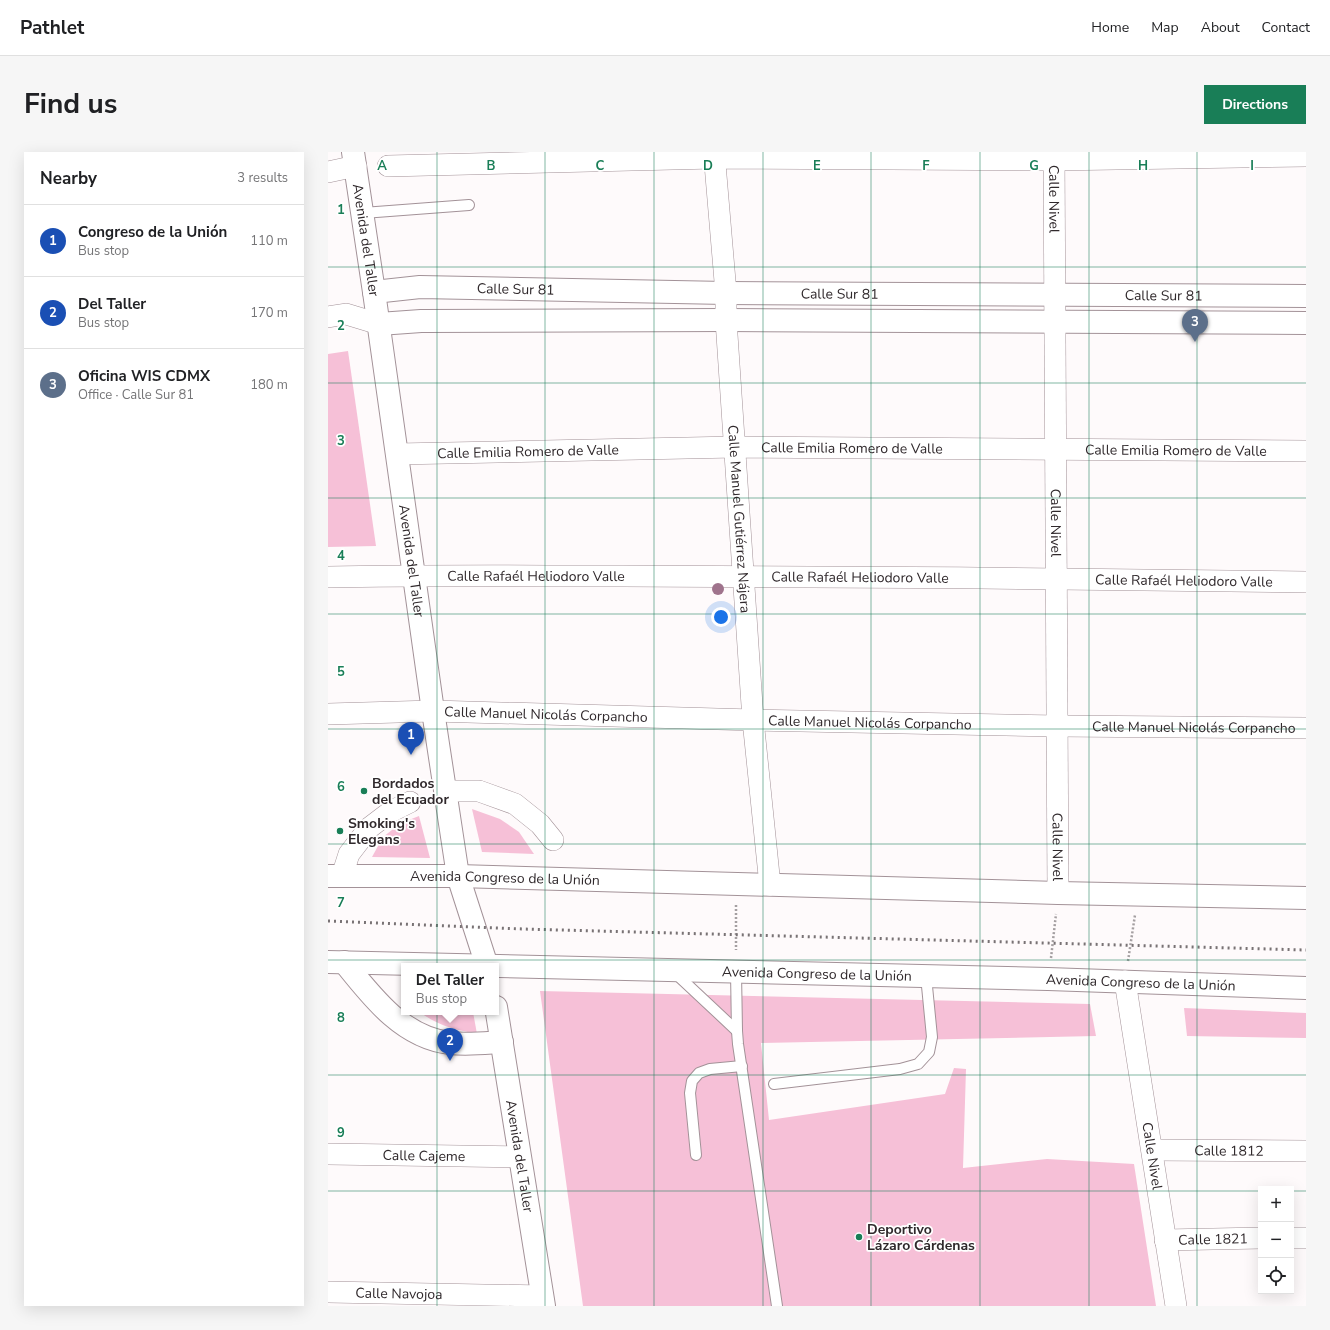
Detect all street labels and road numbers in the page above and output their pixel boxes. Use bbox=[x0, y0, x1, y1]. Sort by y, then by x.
street label: Calle Nivel bbox=[1044, 165, 1063, 234]
street label: Avenida del Taller bbox=[348, 182, 384, 298]
street label: Calle Sur 81 bbox=[477, 279, 555, 300]
street label: Calle Sur 81 bbox=[801, 284, 879, 304]
street label: Calle Sur 81 bbox=[1125, 286, 1203, 305]
street label: Calle Manuel Gutiérrez Nájera bbox=[723, 424, 755, 614]
street label: Calle Emilia Romero de Valle bbox=[761, 438, 943, 458]
street label: Calle Emilia Romero de Valle bbox=[437, 440, 619, 463]
street label: Calle Emilia Romero de Valle bbox=[1085, 440, 1267, 461]
street label: Calle Nivel bbox=[1046, 489, 1065, 558]
street label: Avenida del Taller bbox=[394, 503, 429, 618]
street label: Calle Rafaél Heliodoro Valle bbox=[447, 567, 625, 586]
street label: Calle Rafaél Heliodoro Valle bbox=[771, 567, 949, 588]
street label: Calle Rafaél Heliodoro Valle bbox=[1095, 570, 1273, 592]
street label: Calle Manuel Nicolás Corpancho bbox=[444, 702, 648, 727]
street label: Calle Manuel Nicolás Corpancho bbox=[768, 711, 972, 734]
street label: Calle Manuel Nicolás Corpancho bbox=[1092, 717, 1296, 738]
street label: Calle Nivel bbox=[1048, 813, 1067, 882]
street label: Avenida Congreso de la Unión bbox=[410, 867, 600, 890]
street label: Avenida Congreso de la Unión bbox=[722, 962, 912, 986]
street label: Avenida Congreso de la Unión bbox=[1046, 970, 1236, 996]
street label: Avenida del Taller bbox=[501, 1099, 538, 1214]
street label: Calle Nivel bbox=[1137, 1121, 1167, 1192]
street label: Calle 1812 bbox=[1194, 1141, 1264, 1161]
street label: Calle Cajeme bbox=[382, 1146, 465, 1166]
street label: Calle 1821 bbox=[1178, 1229, 1248, 1250]
street label: Calle Navojoa bbox=[355, 1284, 443, 1304]

